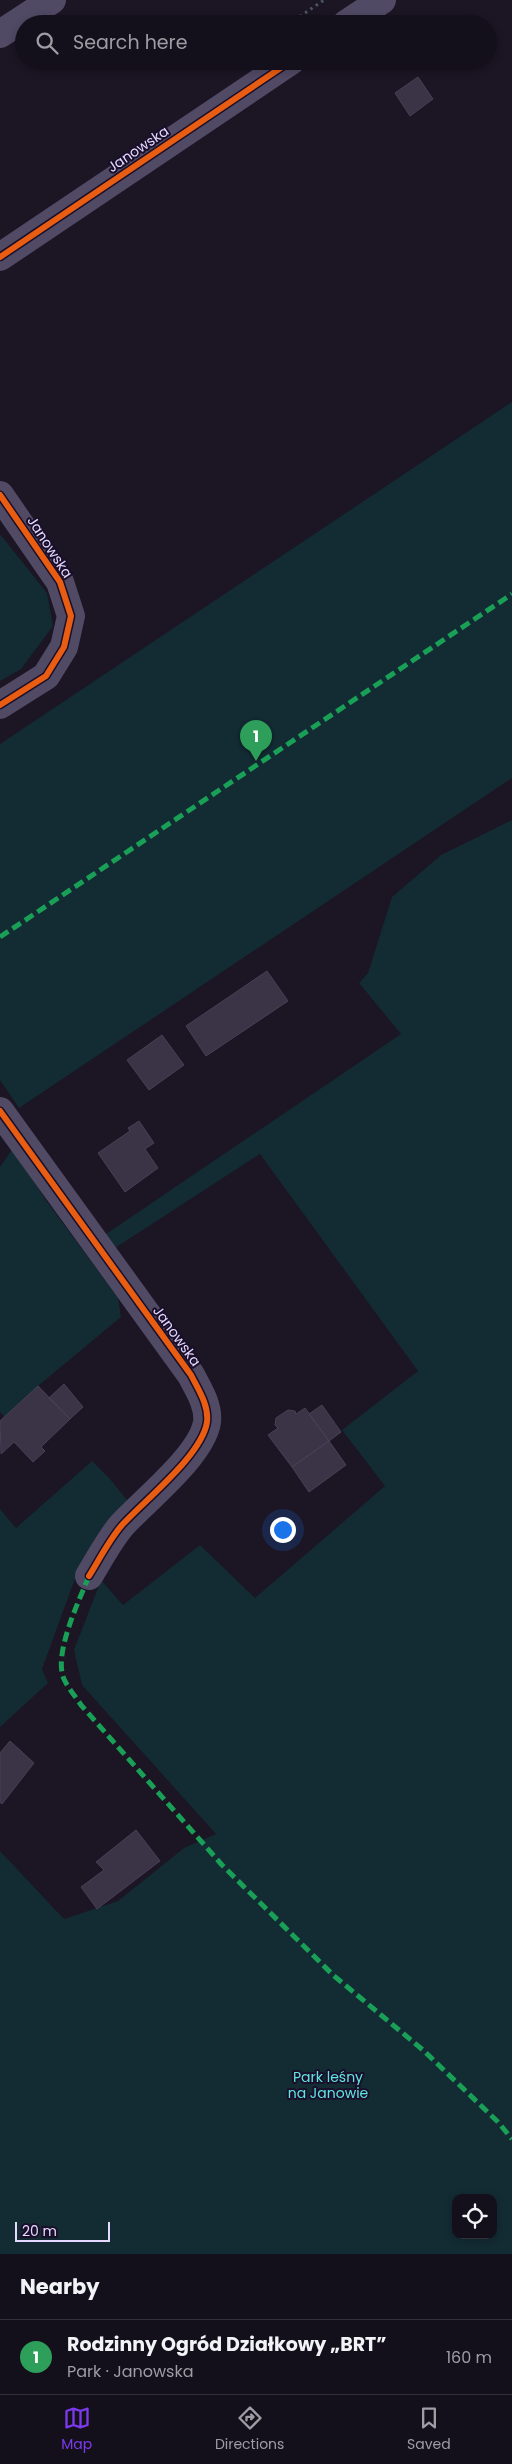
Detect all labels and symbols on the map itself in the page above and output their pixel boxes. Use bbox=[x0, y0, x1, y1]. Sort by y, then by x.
street label: Janowska bbox=[103, 121, 173, 177]
street label: Janowska bbox=[22, 512, 78, 582]
pin: 1 bbox=[240, 720, 272, 761]
street label: Janowska bbox=[148, 1302, 206, 1370]
your location bbox=[270, 1517, 296, 1543]
park label: Park leśny na Janowie bbox=[288, 2067, 369, 2103]
scale bar bbox=[15, 2219, 110, 2242]

